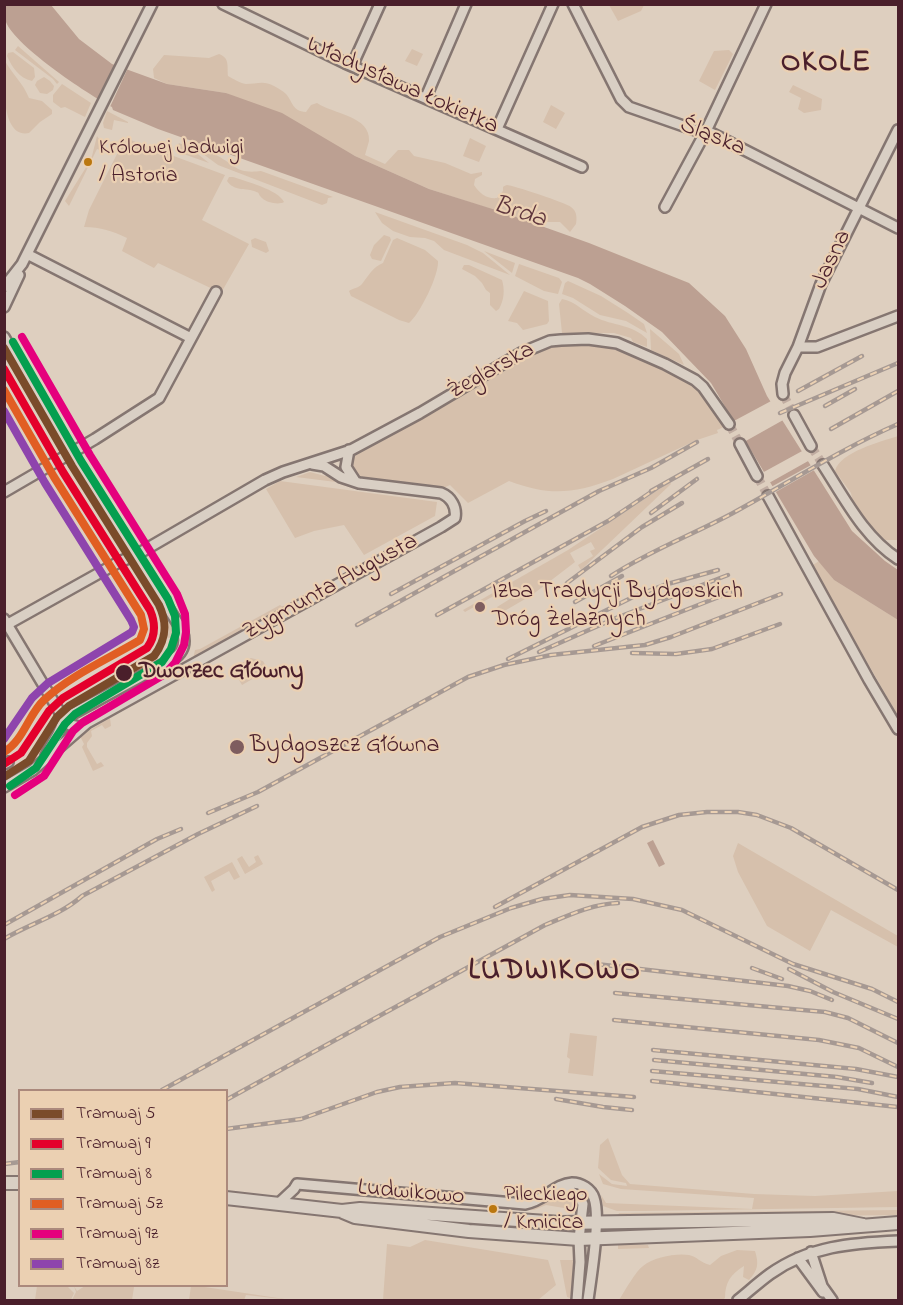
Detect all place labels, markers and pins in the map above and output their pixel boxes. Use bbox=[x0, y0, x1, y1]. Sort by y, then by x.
place label: Królowej Jadwigi / Astoria bbox=[99, 136, 244, 188]
marker: Królowej Jadwigi / Astoria bbox=[82, 156, 94, 168]
place label: Izba Tradycji Bydgoskich Dróg Żelaznych bbox=[492, 579, 743, 635]
marker: Izba Tradycji Bydgoskich Dróg Żelaznych bbox=[473, 600, 487, 614]
place label: Dworzec Główny bbox=[139, 659, 303, 687]
marker: Dworzec Główny bbox=[114, 663, 134, 683]
place label: Bydgoszcz Główna bbox=[250, 733, 439, 761]
marker: Bydgoszcz Główna bbox=[228, 738, 246, 756]
place label: Pileckiego / Kmicica bbox=[504, 1183, 587, 1234]
marker: Pileckiego / Kmicica bbox=[487, 1203, 499, 1215]

